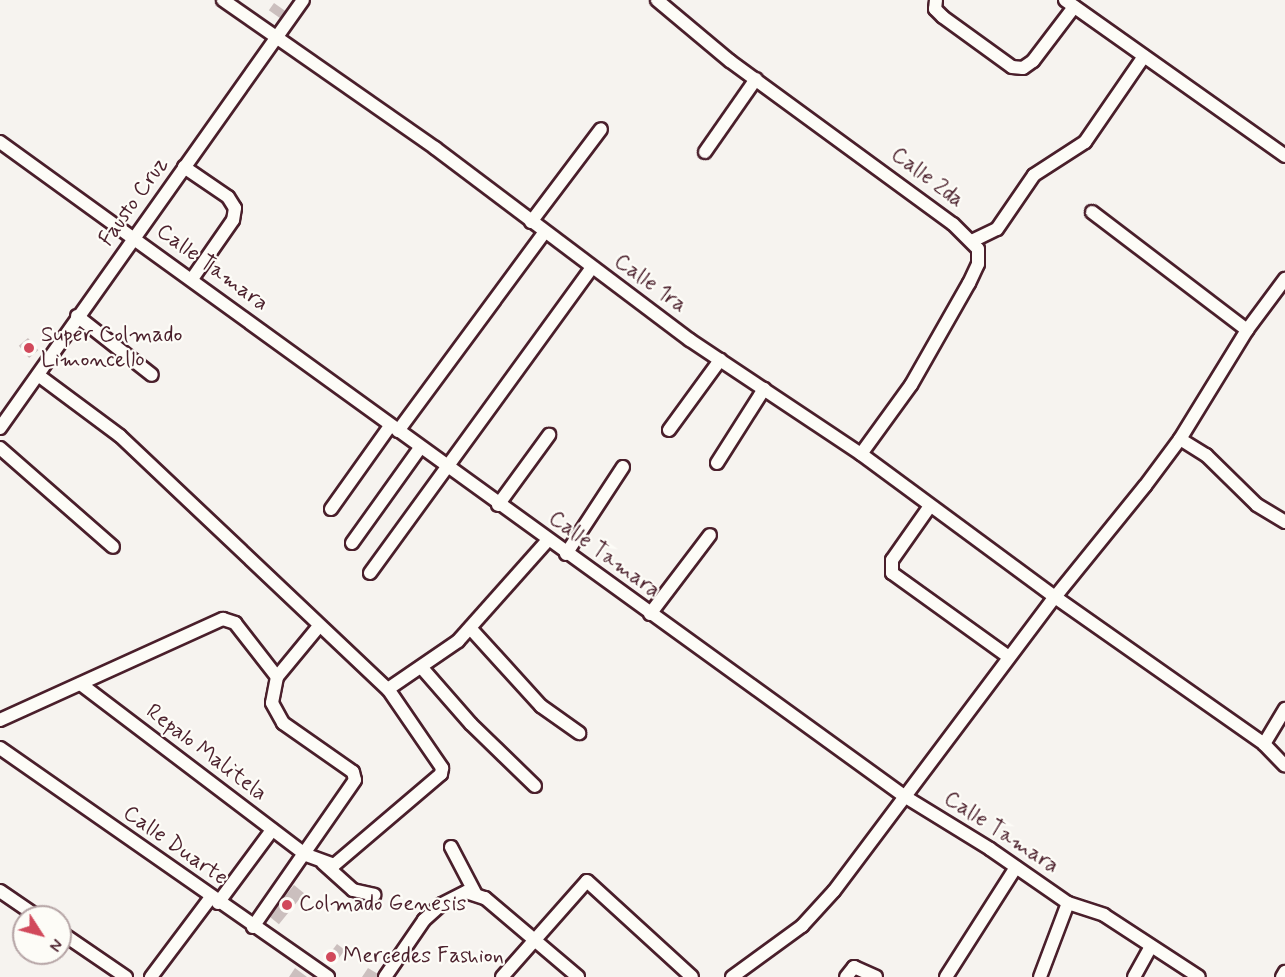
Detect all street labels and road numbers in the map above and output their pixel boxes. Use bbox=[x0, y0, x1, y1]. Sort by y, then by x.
street label: Calle 2da bbox=[885, 142, 969, 214]
street label: Fausto Cruz bbox=[93, 151, 175, 253]
street label: Calle Tamara bbox=[152, 219, 272, 317]
street label: Calle 1ra bbox=[608, 249, 692, 319]
street label: Calle Tamara bbox=[544, 506, 664, 604]
street label: Repalo Malitela bbox=[140, 699, 272, 807]
street label: Calle Tamara bbox=[940, 787, 1062, 879]
street label: Calle Duarte bbox=[119, 801, 231, 891]

